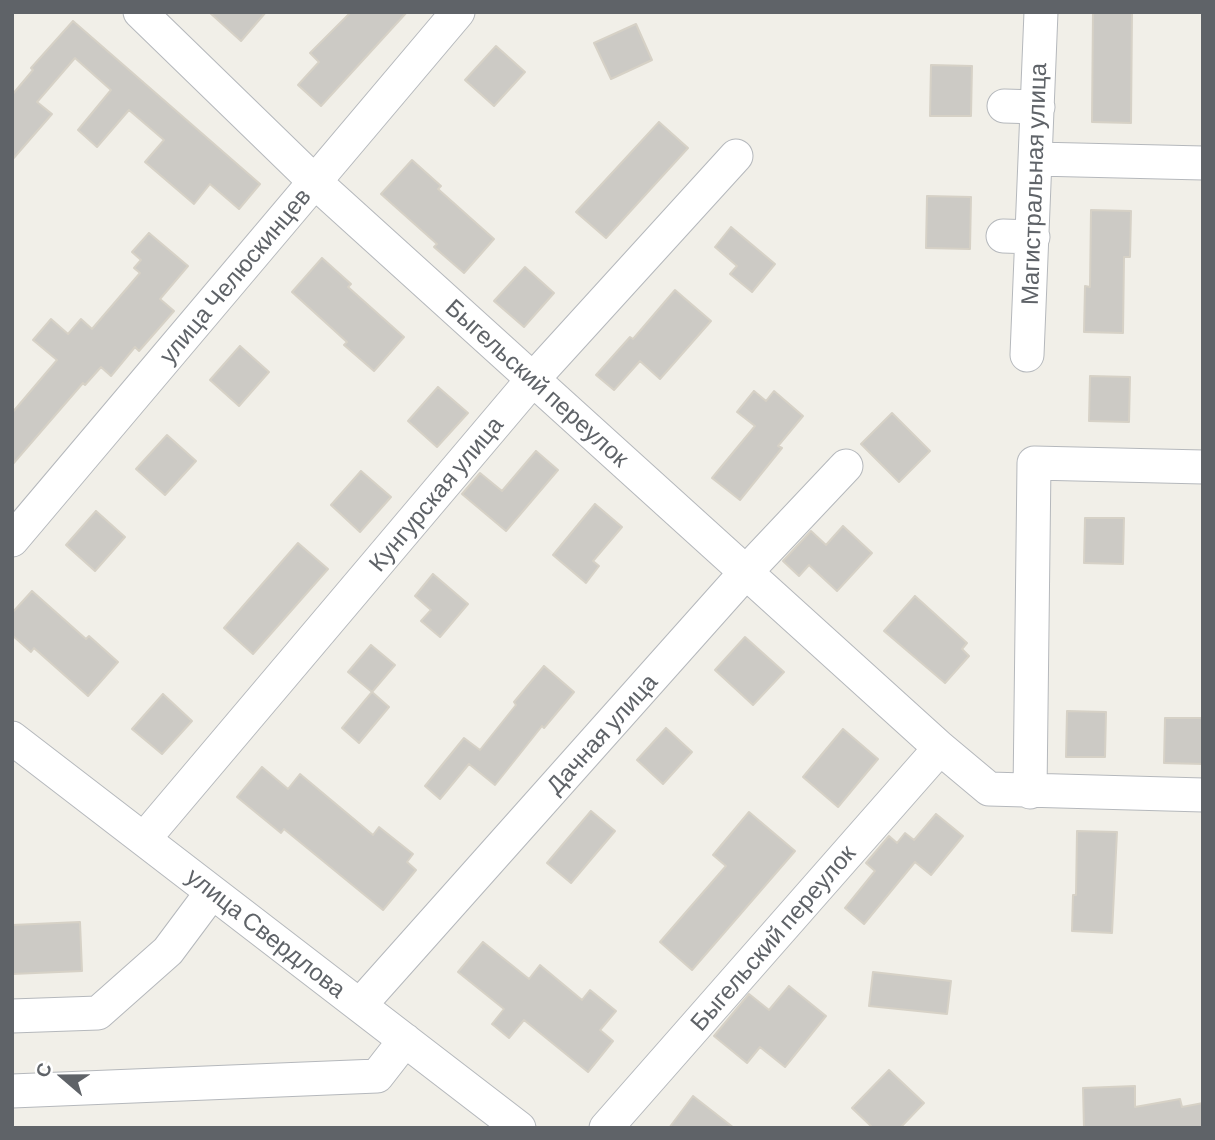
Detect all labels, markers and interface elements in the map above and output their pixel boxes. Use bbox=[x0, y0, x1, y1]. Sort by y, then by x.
street label: Магистральная улица bbox=[1015, 62, 1053, 306]
street label: улица Челюскинцев bbox=[153, 182, 317, 370]
street label: Быгельский переулок bbox=[439, 293, 635, 473]
street label: Кунгурская улица bbox=[363, 411, 509, 577]
street label: Дачная улица bbox=[540, 668, 664, 800]
street label: Быгельский переулок bbox=[684, 839, 862, 1037]
street label: улица Свердлова bbox=[181, 862, 351, 1004]
north arrow bbox=[28, 1042, 98, 1112]
text: С bbox=[30, 1059, 56, 1080]

